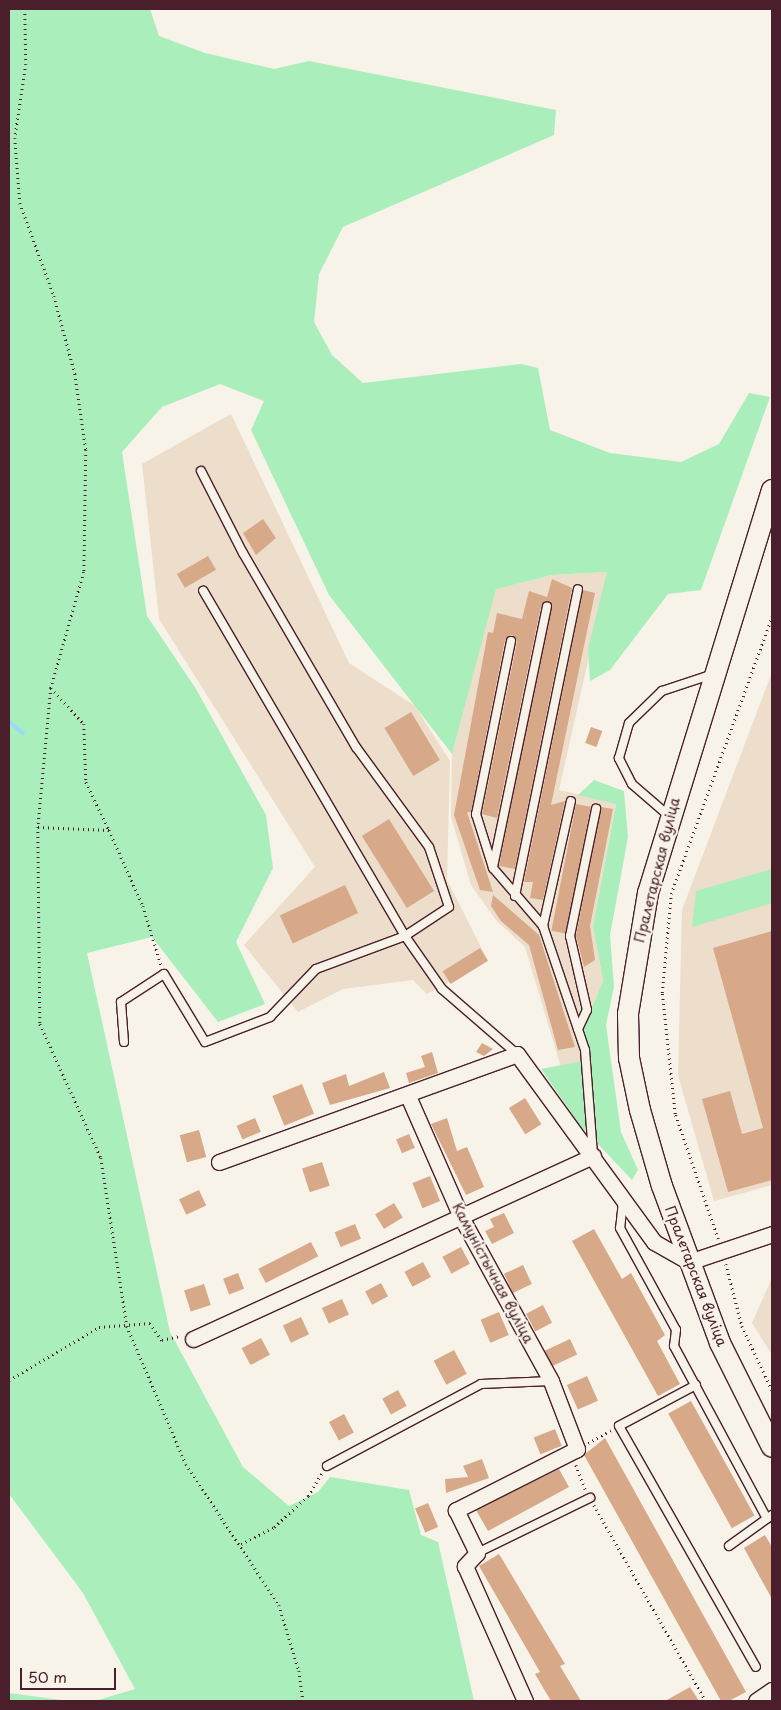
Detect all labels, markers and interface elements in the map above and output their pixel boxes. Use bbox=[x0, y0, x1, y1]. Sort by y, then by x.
street label: Пралетарская вуліца bbox=[631, 795, 683, 945]
street label: Камуністычная вуліца bbox=[449, 1200, 537, 1346]
street label: Пралетарская вуліца bbox=[661, 1203, 731, 1349]
scale bar bbox=[22, 1658, 119, 1690]
text: 50 m bbox=[28, 1665, 67, 1688]

